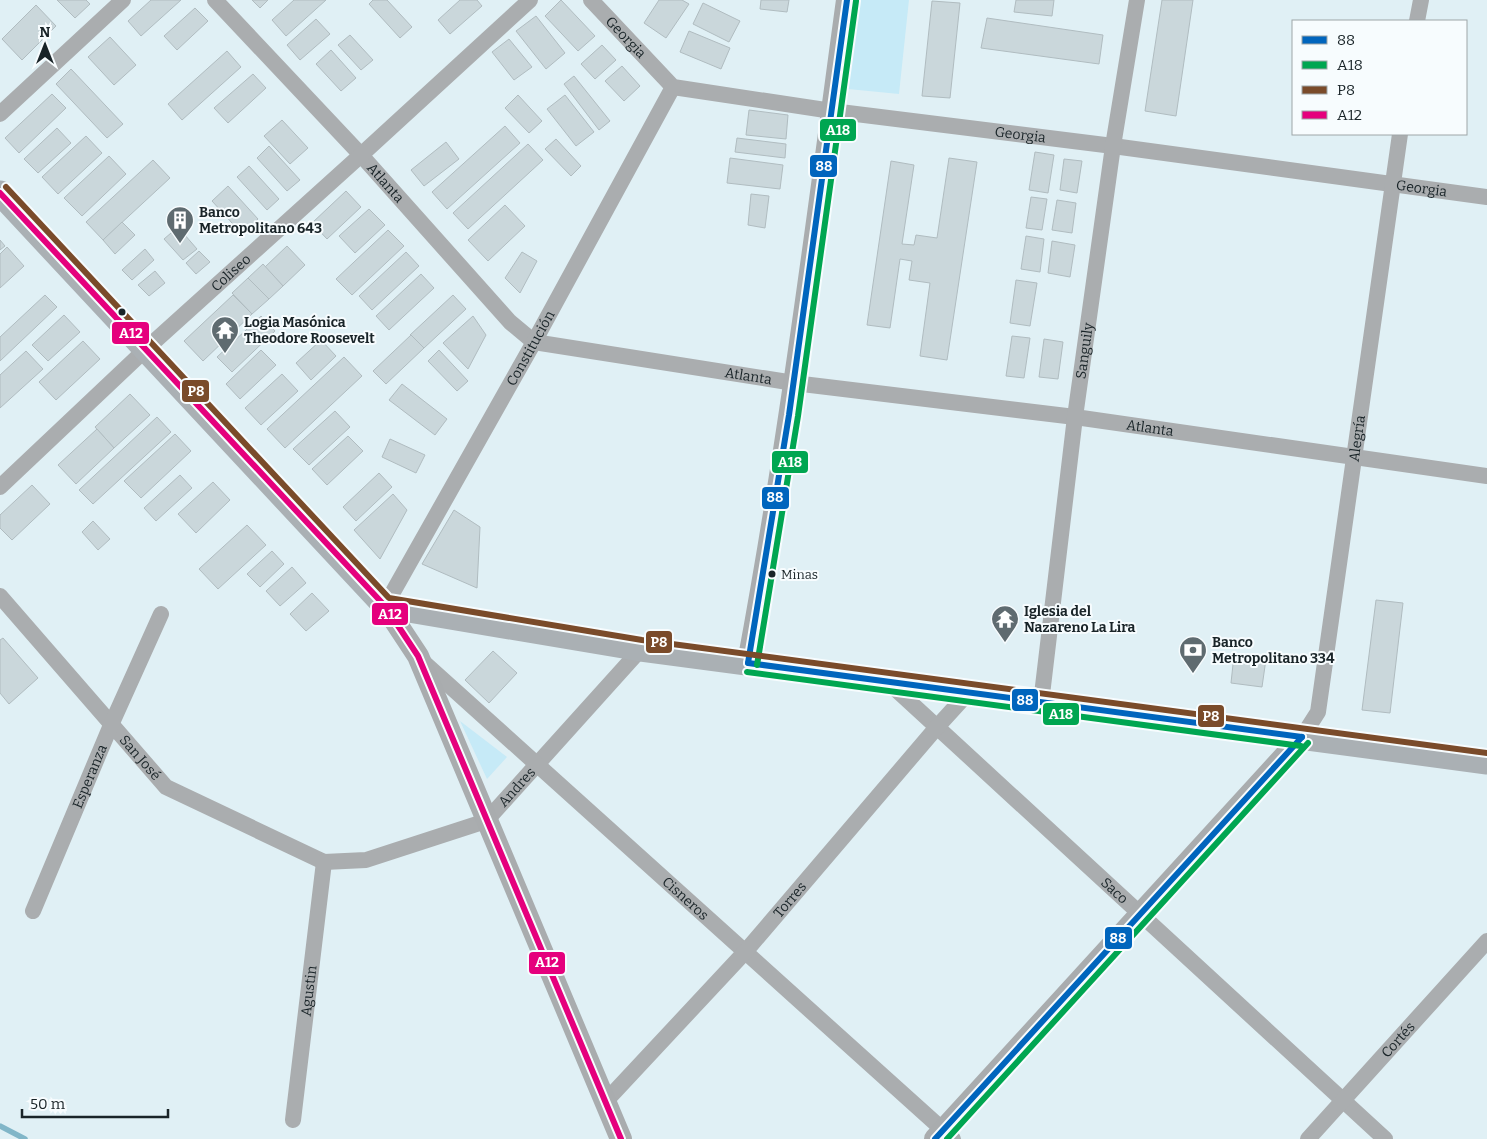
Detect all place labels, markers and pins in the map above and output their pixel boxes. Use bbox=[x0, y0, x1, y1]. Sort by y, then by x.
place label: Banco Metropolitano 643 bbox=[199, 204, 322, 237]
building icon: Banco Metropolitano 643 bbox=[165, 205, 195, 244]
unlabelled marker bbox=[117, 307, 127, 317]
place label: Logia Masónica Theodore Roosevelt bbox=[244, 314, 375, 347]
temple icon: Logia Masónica Theodore Roosevelt bbox=[210, 315, 240, 354]
place label: Minas bbox=[781, 567, 818, 582]
marker: Minas bbox=[767, 569, 777, 579]
place label: Iglesia del Nazareno La Lira bbox=[1024, 603, 1135, 636]
temple icon: Iglesia del Nazareno La Lira bbox=[990, 604, 1020, 643]
place label: Banco Metropolitano 334 bbox=[1212, 634, 1335, 667]
bank icon: Banco Metropolitano 334 bbox=[1178, 635, 1208, 674]

